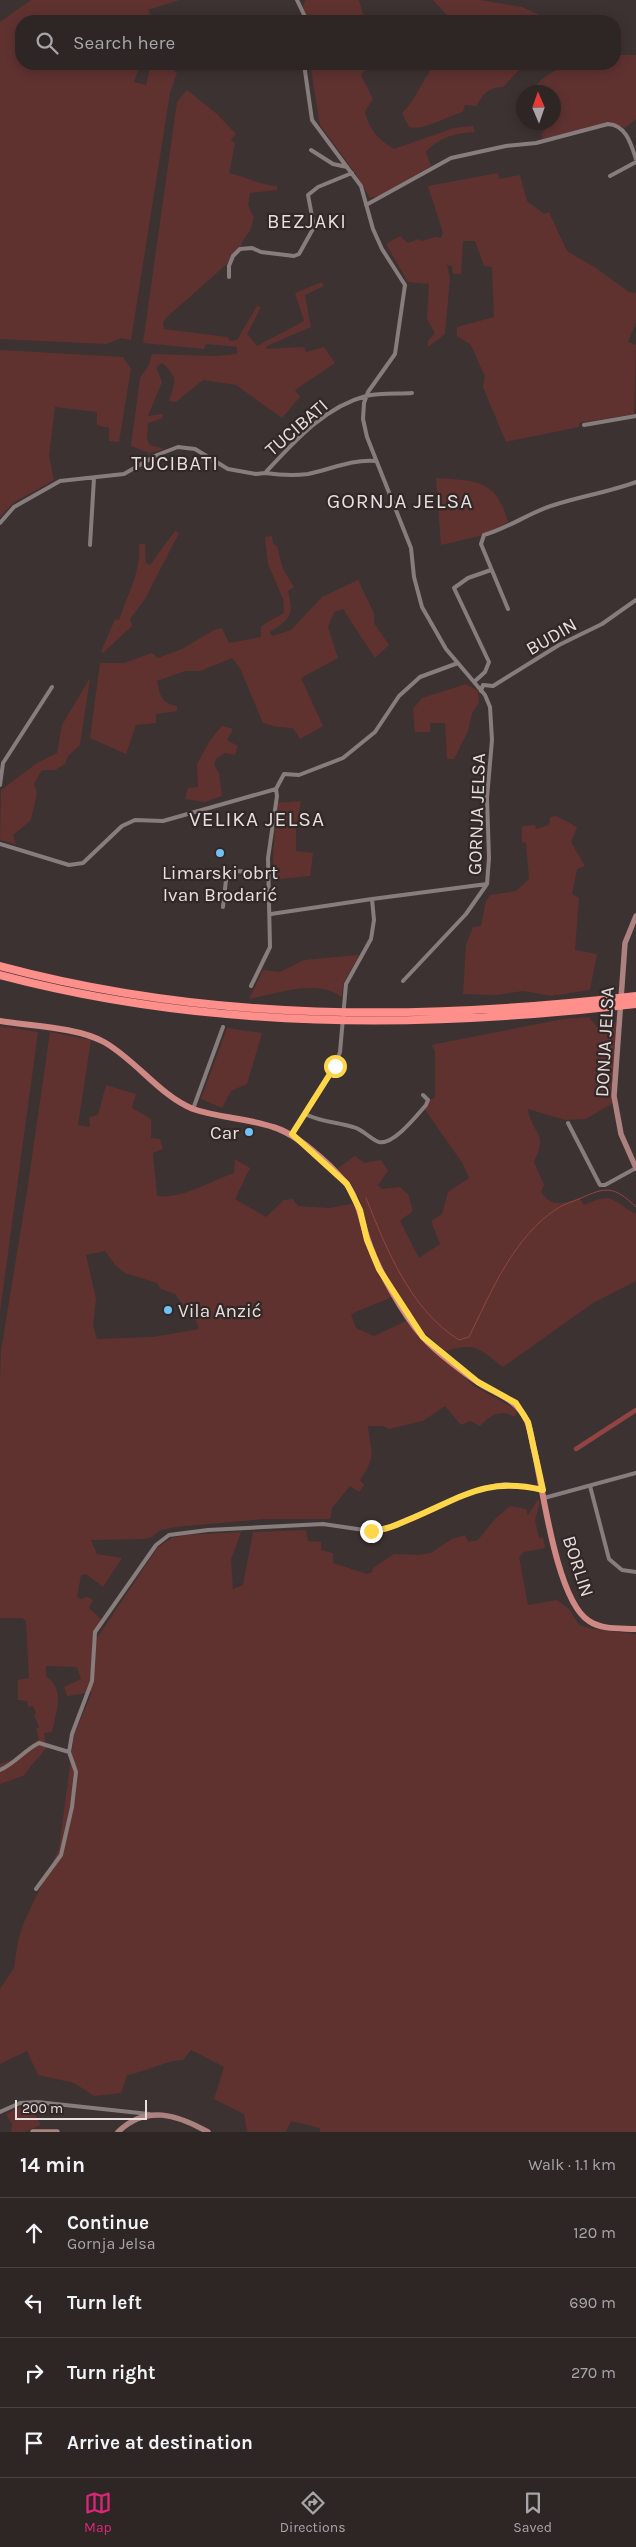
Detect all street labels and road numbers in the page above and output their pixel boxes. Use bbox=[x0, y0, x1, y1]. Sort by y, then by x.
street label: TUCIBATI bbox=[261, 395, 332, 461]
street label: BUDIN bbox=[522, 614, 581, 660]
street label: GORNJA JELSA bbox=[464, 753, 490, 875]
street label: DONJA JELSA bbox=[591, 986, 619, 1098]
street label: BORLIN bbox=[558, 1533, 598, 1600]

